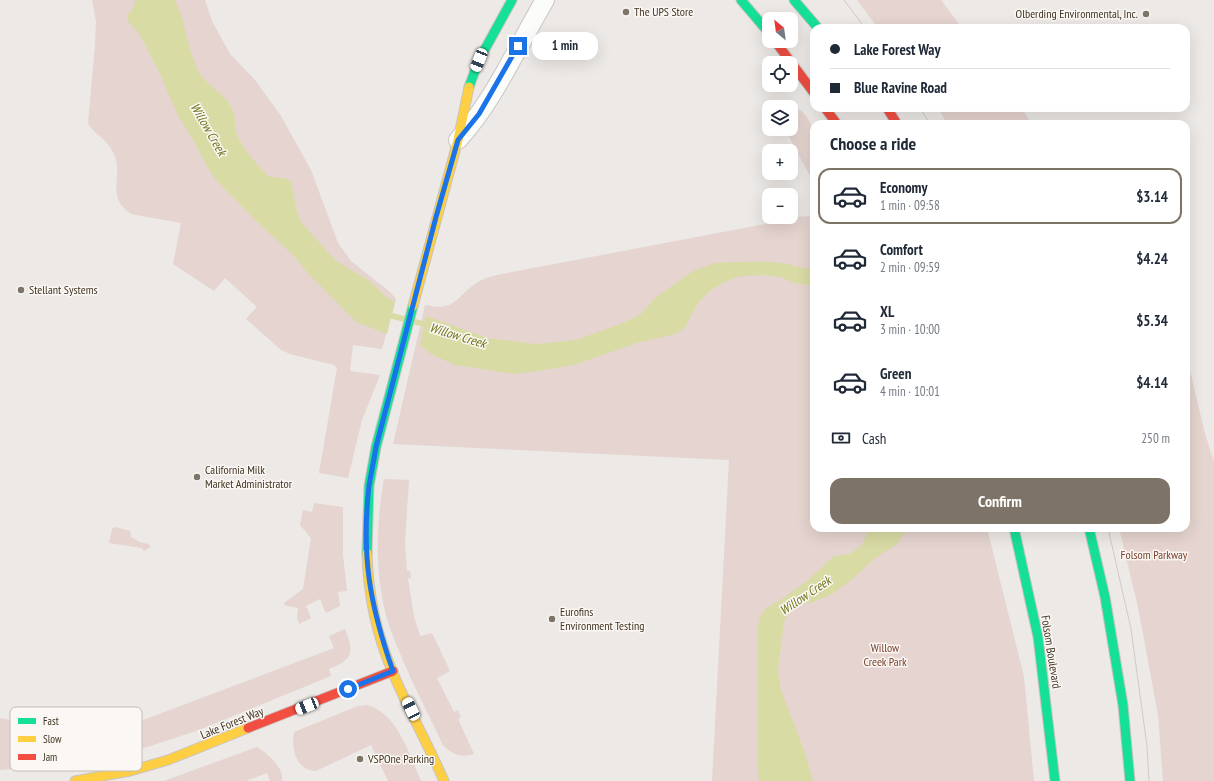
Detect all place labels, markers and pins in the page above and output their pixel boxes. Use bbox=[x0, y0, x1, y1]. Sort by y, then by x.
place label: The UPS Store bbox=[634, 4, 693, 19]
place label: Olberding Environmental, Inc. bbox=[1016, 6, 1138, 21]
marker: The UPS Store bbox=[621, 7, 631, 17]
marker: Olberding Environmental, Inc. bbox=[1141, 9, 1151, 19]
place label: Stellant Systems bbox=[29, 282, 98, 297]
marker: Stellant Systems bbox=[16, 285, 26, 295]
place label: California Milk Market Administrator bbox=[205, 462, 293, 491]
marker: California Milk Market Administrator bbox=[192, 472, 202, 482]
place label: Eurofins Environment Testing bbox=[560, 604, 644, 633]
marker: Eurofins Environment Testing bbox=[547, 614, 557, 624]
place label: VSPOne Parking bbox=[367, 751, 434, 766]
marker: VSPOne Parking bbox=[355, 754, 365, 764]

